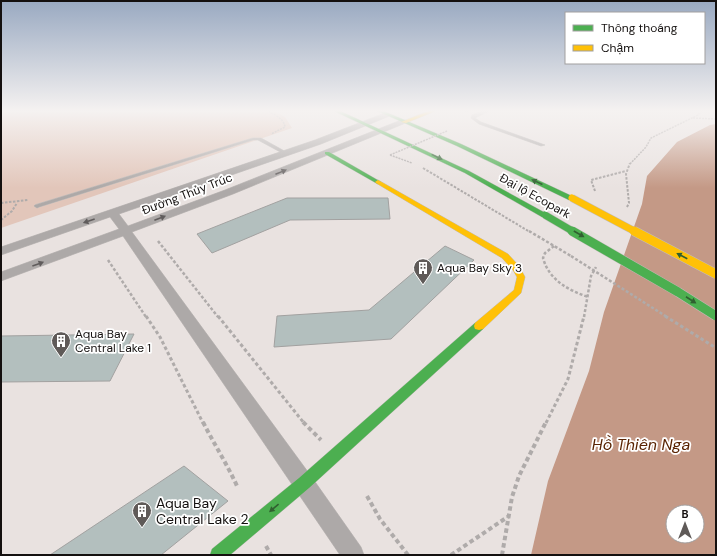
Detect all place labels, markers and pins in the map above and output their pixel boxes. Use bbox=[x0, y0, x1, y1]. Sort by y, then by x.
building icon: Aqua Bay Sky 3 bbox=[412, 257, 434, 285]
place label: Aqua Bay Sky 3 bbox=[437, 260, 522, 276]
place label: Aqua Bay Central Lake 1 bbox=[75, 326, 151, 356]
building icon: Aqua Bay Central Lake 1 bbox=[50, 330, 72, 358]
place label: Aqua Bay Central Lake 2 bbox=[156, 494, 248, 528]
building icon: Aqua Bay Central Lake 2 bbox=[131, 500, 153, 528]

